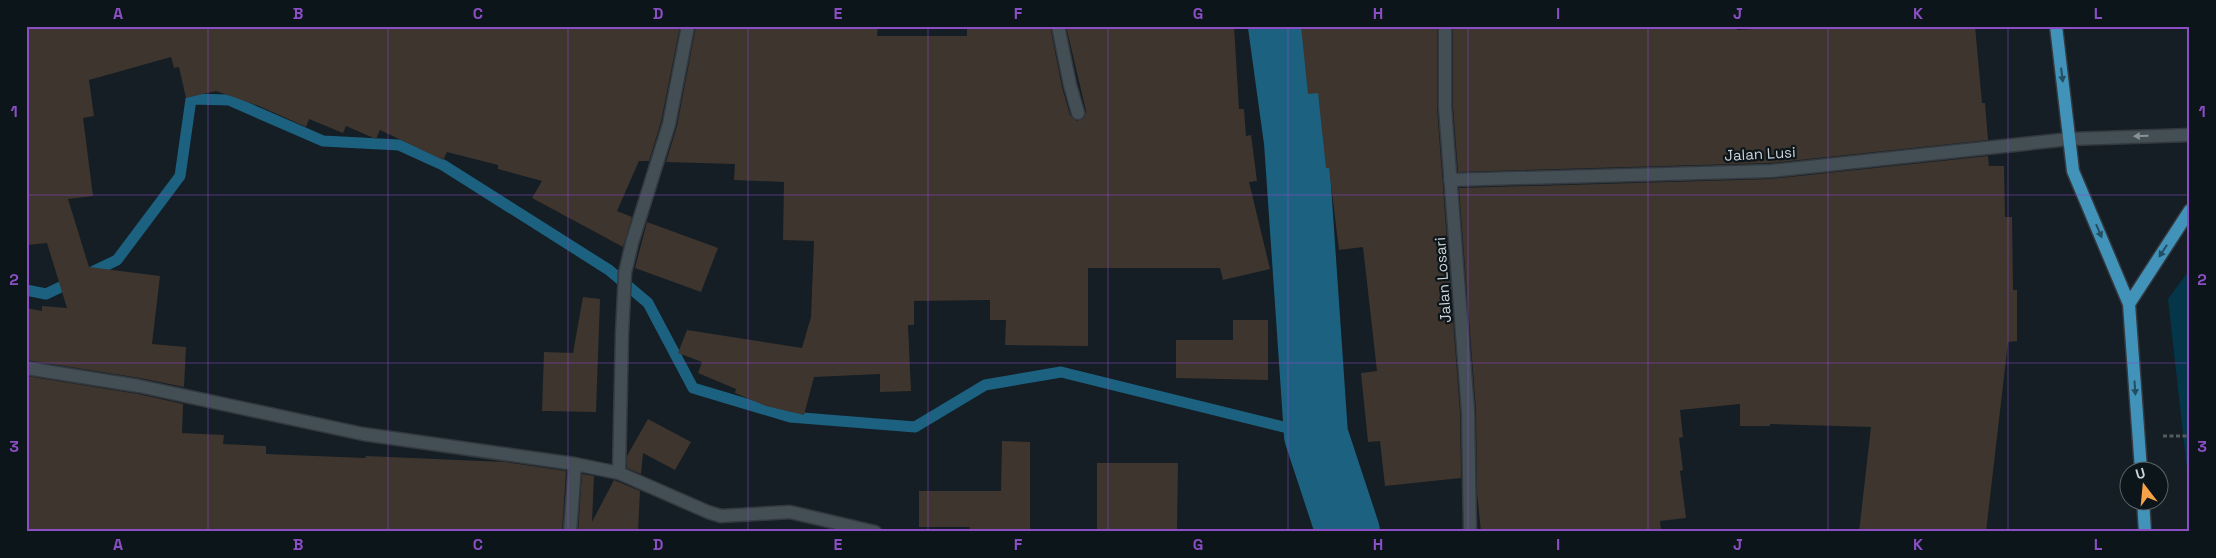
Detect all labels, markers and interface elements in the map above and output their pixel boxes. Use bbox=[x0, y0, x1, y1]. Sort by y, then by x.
text: A bbox=[113, 3, 123, 24]
text: B bbox=[293, 3, 303, 24]
text: C bbox=[473, 3, 483, 24]
text: D bbox=[653, 3, 663, 24]
text: E bbox=[834, 3, 843, 24]
text: F bbox=[1014, 3, 1023, 24]
text: G bbox=[1193, 3, 1203, 24]
text: H bbox=[1373, 3, 1383, 24]
text: I bbox=[1556, 3, 1560, 24]
text: J bbox=[1733, 3, 1743, 24]
text: K bbox=[1913, 3, 1923, 24]
text: L bbox=[2094, 3, 2103, 24]
one-way arrow bbox=[2058, 67, 2066, 83]
text: 1 bbox=[10, 101, 18, 122]
text: 1 bbox=[2198, 101, 2206, 122]
one-way arrow bbox=[2133, 133, 2149, 141]
street label: Jalan Lusi bbox=[1724, 142, 1796, 165]
one-way arrow bbox=[2095, 224, 2103, 238]
street label: Jalan Losari bbox=[1430, 237, 1455, 323]
one-way arrow bbox=[2158, 244, 2168, 258]
text: 2 bbox=[9, 269, 19, 290]
text: 2 bbox=[2197, 269, 2207, 290]
one-way arrow bbox=[2131, 380, 2139, 396]
text: 3 bbox=[9, 436, 19, 457]
text: 3 bbox=[2197, 436, 2207, 457]
north arrow bbox=[2118, 460, 2168, 510]
text: U bbox=[2133, 464, 2147, 483]
text: A bbox=[113, 534, 123, 555]
text: B bbox=[293, 534, 303, 555]
text: C bbox=[473, 534, 483, 555]
text: D bbox=[653, 534, 663, 555]
text: E bbox=[834, 534, 843, 555]
text: F bbox=[1014, 534, 1023, 555]
text: G bbox=[1193, 534, 1203, 555]
text: H bbox=[1373, 534, 1383, 555]
text: I bbox=[1556, 534, 1560, 555]
text: J bbox=[1733, 534, 1743, 555]
text: K bbox=[1913, 534, 1923, 555]
text: L bbox=[2094, 534, 2103, 555]

